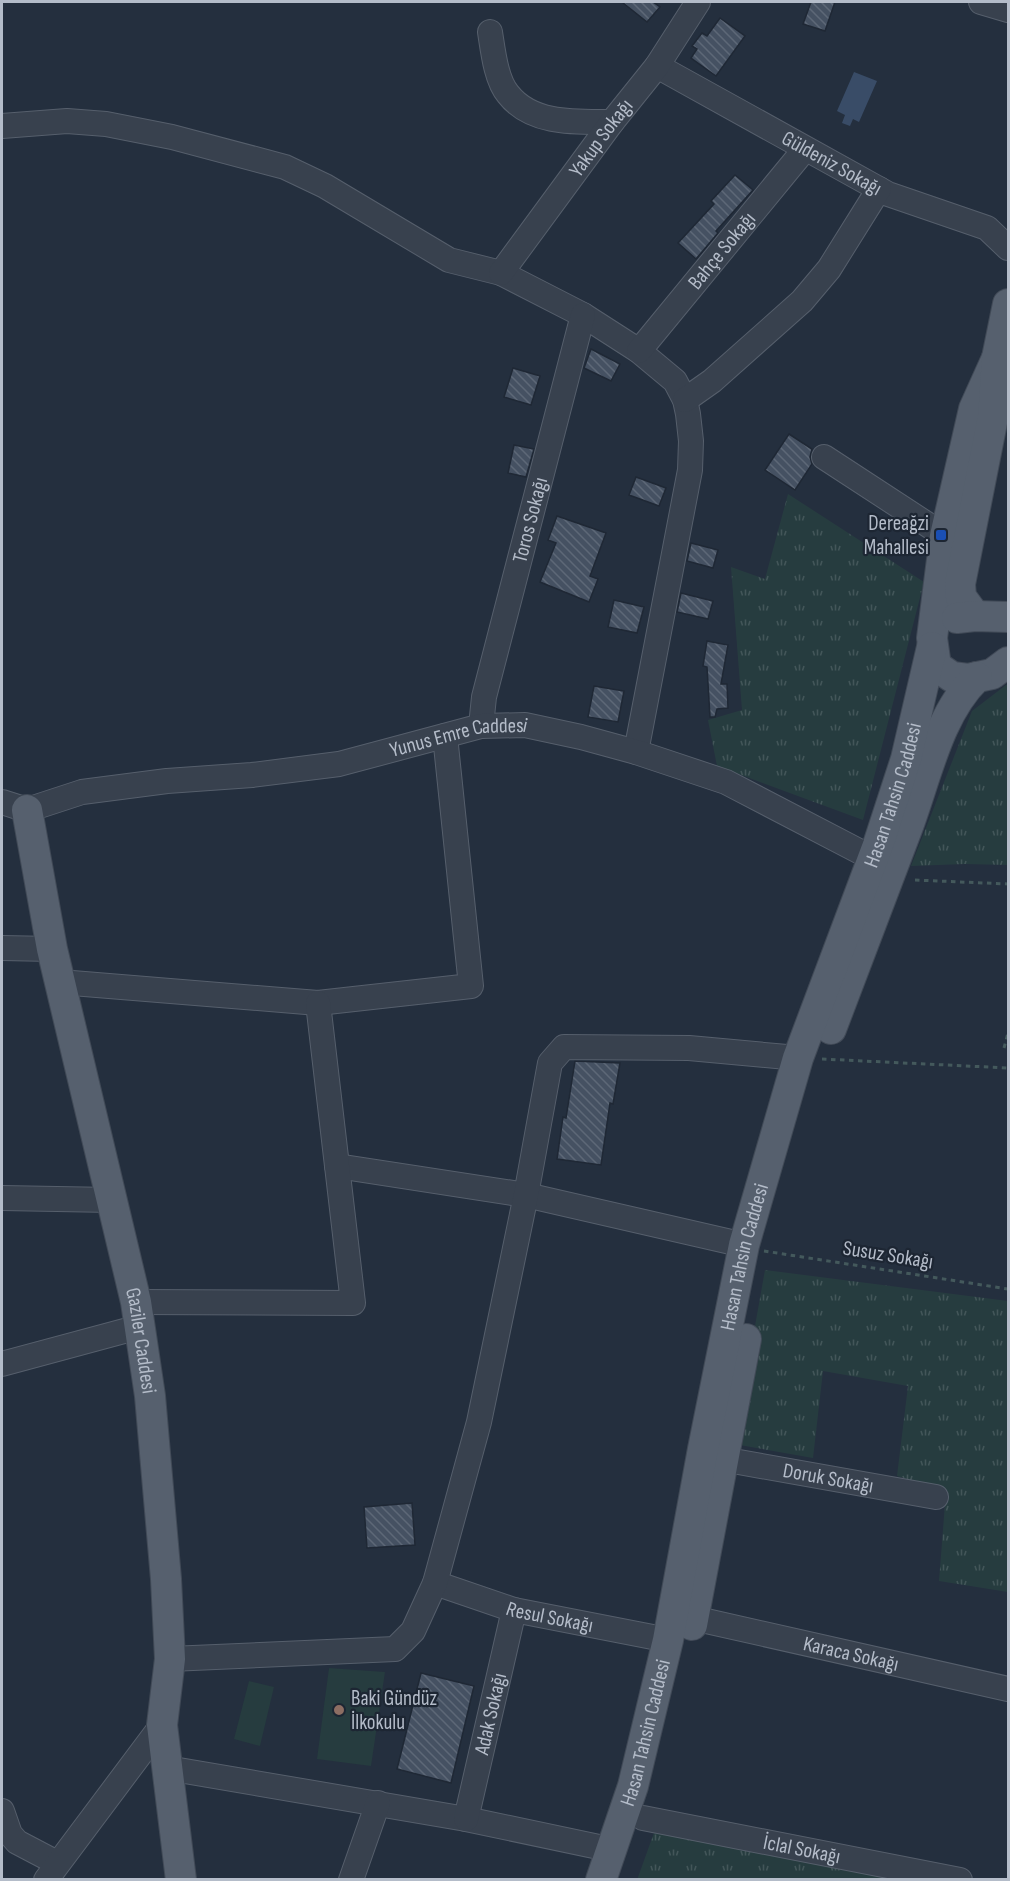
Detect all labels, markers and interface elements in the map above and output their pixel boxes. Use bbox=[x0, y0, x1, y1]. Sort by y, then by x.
street label: Yakup Sokağı bbox=[563, 94, 638, 182]
street label: Güldeniz Sokağı bbox=[778, 125, 886, 201]
street label: Bahçe Sokağı bbox=[682, 207, 761, 294]
street label: Toros Sokağı bbox=[507, 475, 553, 565]
place label: Dereağzi Mahallesi bbox=[864, 511, 929, 560]
marker: Dereağzi Mahallesi bbox=[934, 528, 948, 542]
street label: Yunus Emre Caddesi bbox=[387, 712, 530, 762]
street label: Hasan Tahsin Caddesi bbox=[858, 720, 926, 871]
street label: Hasan Tahsin Caddesi bbox=[715, 1181, 774, 1332]
street label: Susuz Sokağı bbox=[841, 1236, 935, 1274]
street label: Gaziler Caddesi bbox=[120, 1285, 162, 1395]
street label: Doruk Sokağı bbox=[781, 1458, 876, 1498]
street label: Resul Sokağı bbox=[503, 1596, 595, 1638]
street label: Karaca Sokağı bbox=[801, 1631, 901, 1676]
street label: Hasan Tahsin Caddesi bbox=[615, 1657, 675, 1809]
street label: Adak Sokağı bbox=[468, 1670, 512, 1758]
place label: Baki Gündüz İlkokulu bbox=[351, 1686, 438, 1735]
marker: Baki Gündüz İlkokulu bbox=[332, 1703, 346, 1717]
street label: İclal Sokağı bbox=[761, 1829, 843, 1869]

